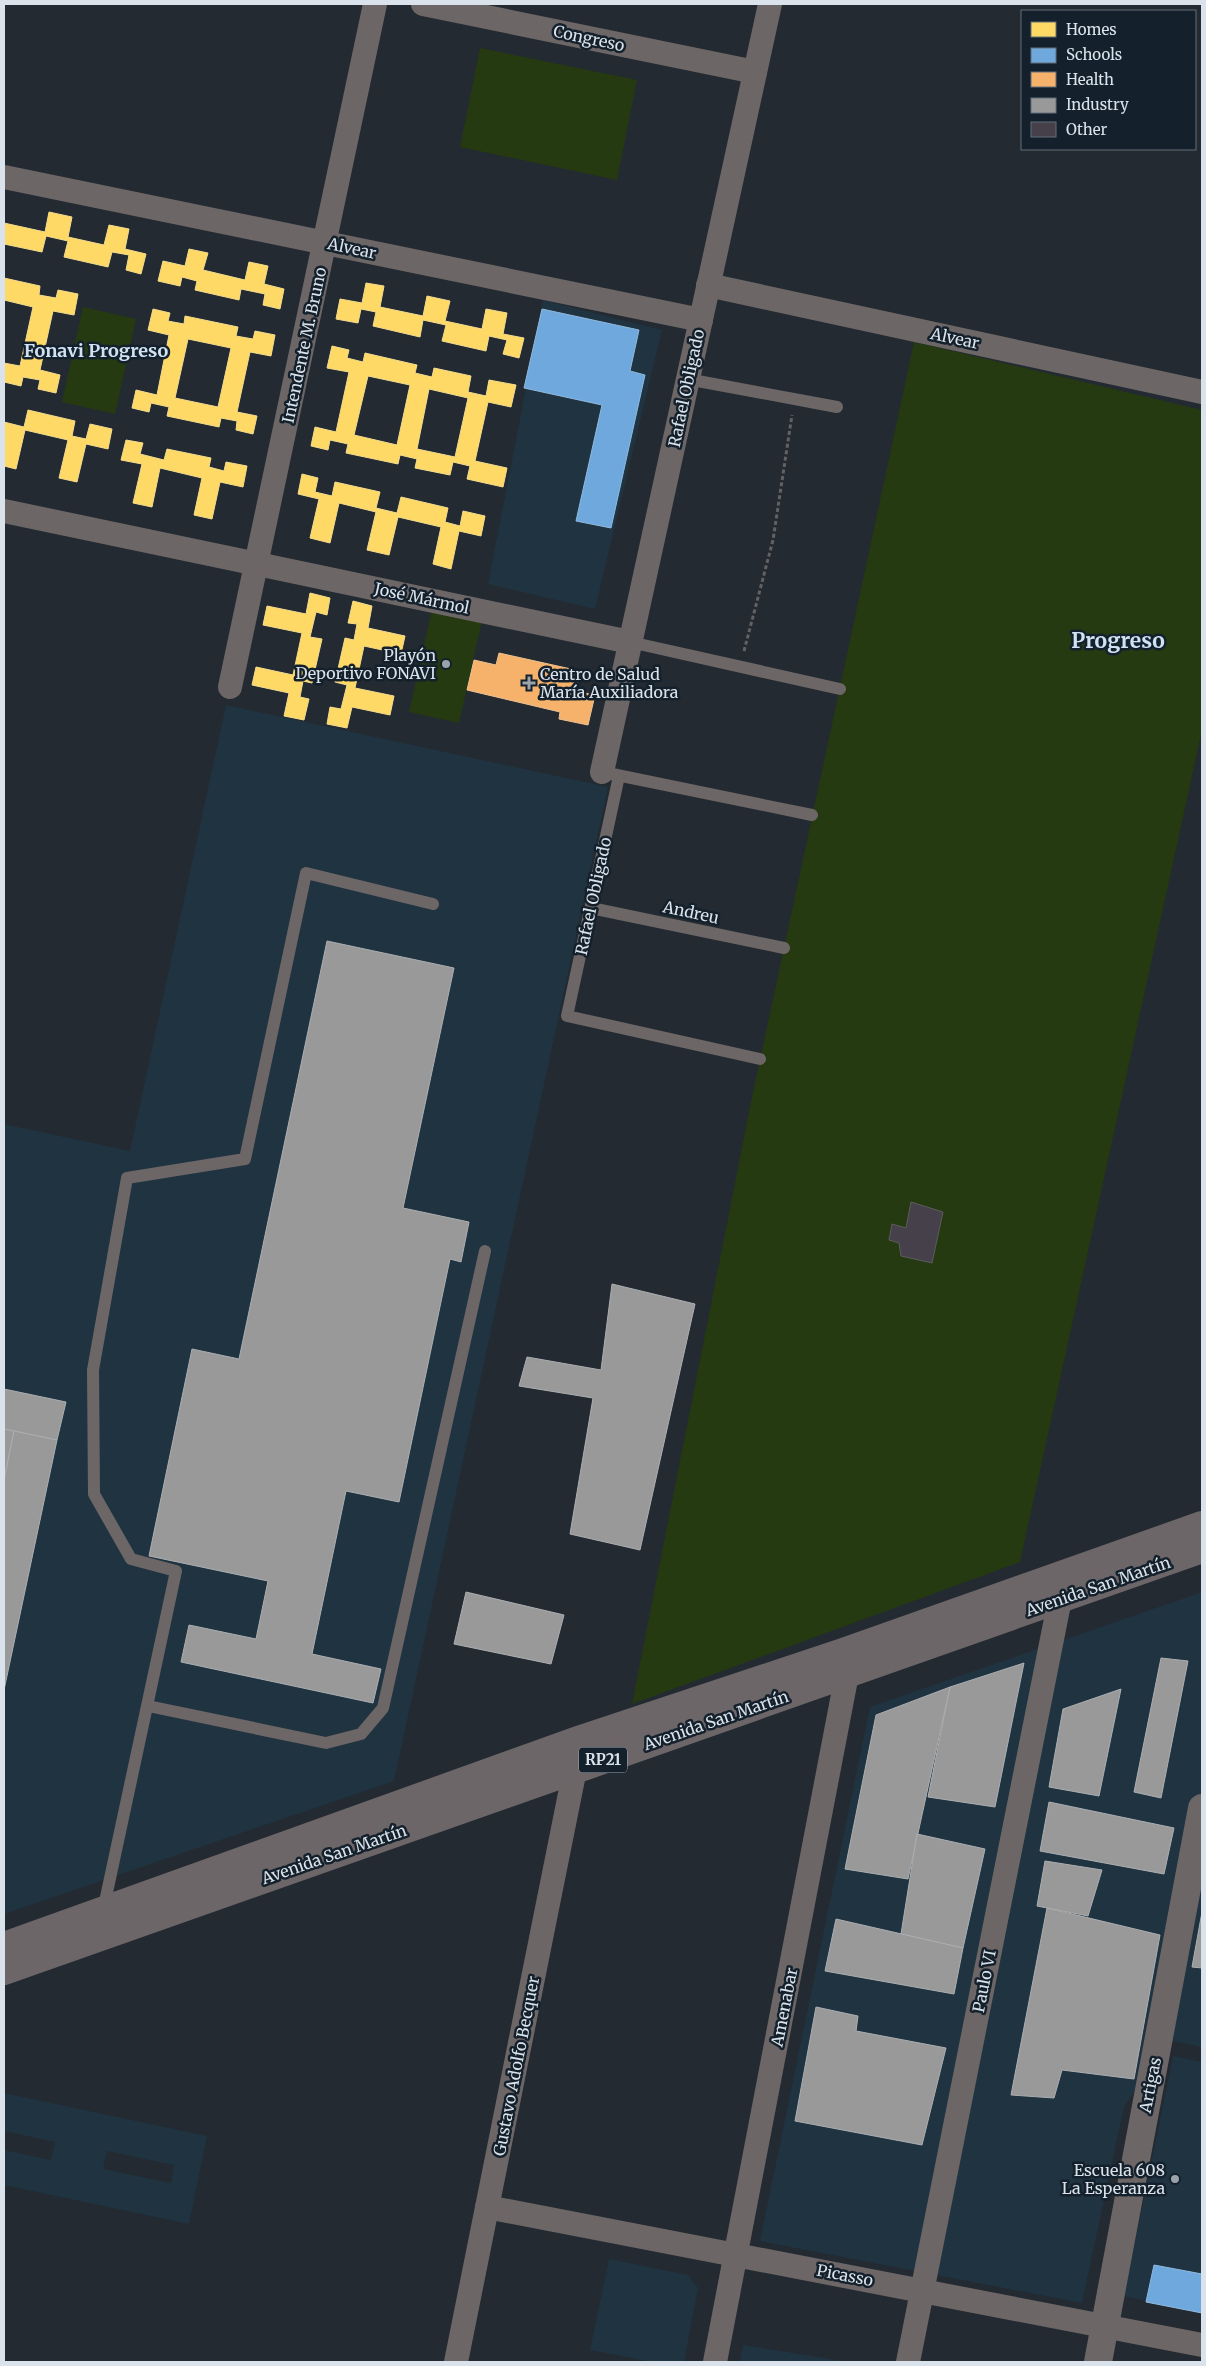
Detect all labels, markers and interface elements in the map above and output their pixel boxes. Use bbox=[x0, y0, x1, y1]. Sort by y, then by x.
legend bbox=[1021, 10, 1196, 150]
text: Homes bbox=[1066, 20, 1117, 39]
street label: Congreso bbox=[552, 21, 626, 55]
text: Schools bbox=[1066, 45, 1122, 64]
text: Health bbox=[1066, 70, 1114, 89]
text: Industry bbox=[1066, 95, 1129, 114]
text: Other bbox=[1066, 120, 1108, 139]
street label: Alvear bbox=[325, 233, 378, 263]
street label: Intendente M. Bruno bbox=[278, 265, 330, 425]
street label: Alvear bbox=[928, 323, 981, 353]
street label: Rafael Obligado bbox=[664, 327, 708, 449]
district label: Fonavi Progreso bbox=[24, 339, 168, 362]
street label: José Mármol bbox=[372, 578, 471, 618]
district label: Progreso bbox=[1071, 627, 1165, 654]
place label: Playón Deportivo FONAVI bbox=[295, 645, 436, 683]
marker: Playón Deportivo FONAVI bbox=[440, 658, 452, 670]
place label: Centro de Salud María Auxiliadora bbox=[540, 664, 679, 702]
marker: Centro de Salud María Auxiliadora bbox=[522, 676, 536, 690]
street label: Rafael Obligado bbox=[571, 835, 615, 957]
street label: Andreu bbox=[660, 896, 721, 928]
street label: Avenida San Martín bbox=[1022, 1552, 1173, 1621]
street label: Avenida San Martín bbox=[640, 1686, 791, 1755]
road number: RP21 bbox=[579, 1748, 627, 1772]
street label: Avenida San Martín bbox=[258, 1820, 409, 1889]
street label: Paulo VI bbox=[968, 1948, 1000, 2014]
street label: Amenabar bbox=[766, 1966, 801, 2049]
street label: Gustavo Adolfo Becquer bbox=[489, 1974, 543, 2158]
street label: Artigas bbox=[1135, 2055, 1165, 2115]
place label: Escuela 608 La Esperanza bbox=[1062, 2160, 1165, 2198]
marker: Escuela 608 La Esperanza bbox=[1169, 2173, 1181, 2185]
street label: Picasso bbox=[815, 2260, 875, 2290]

